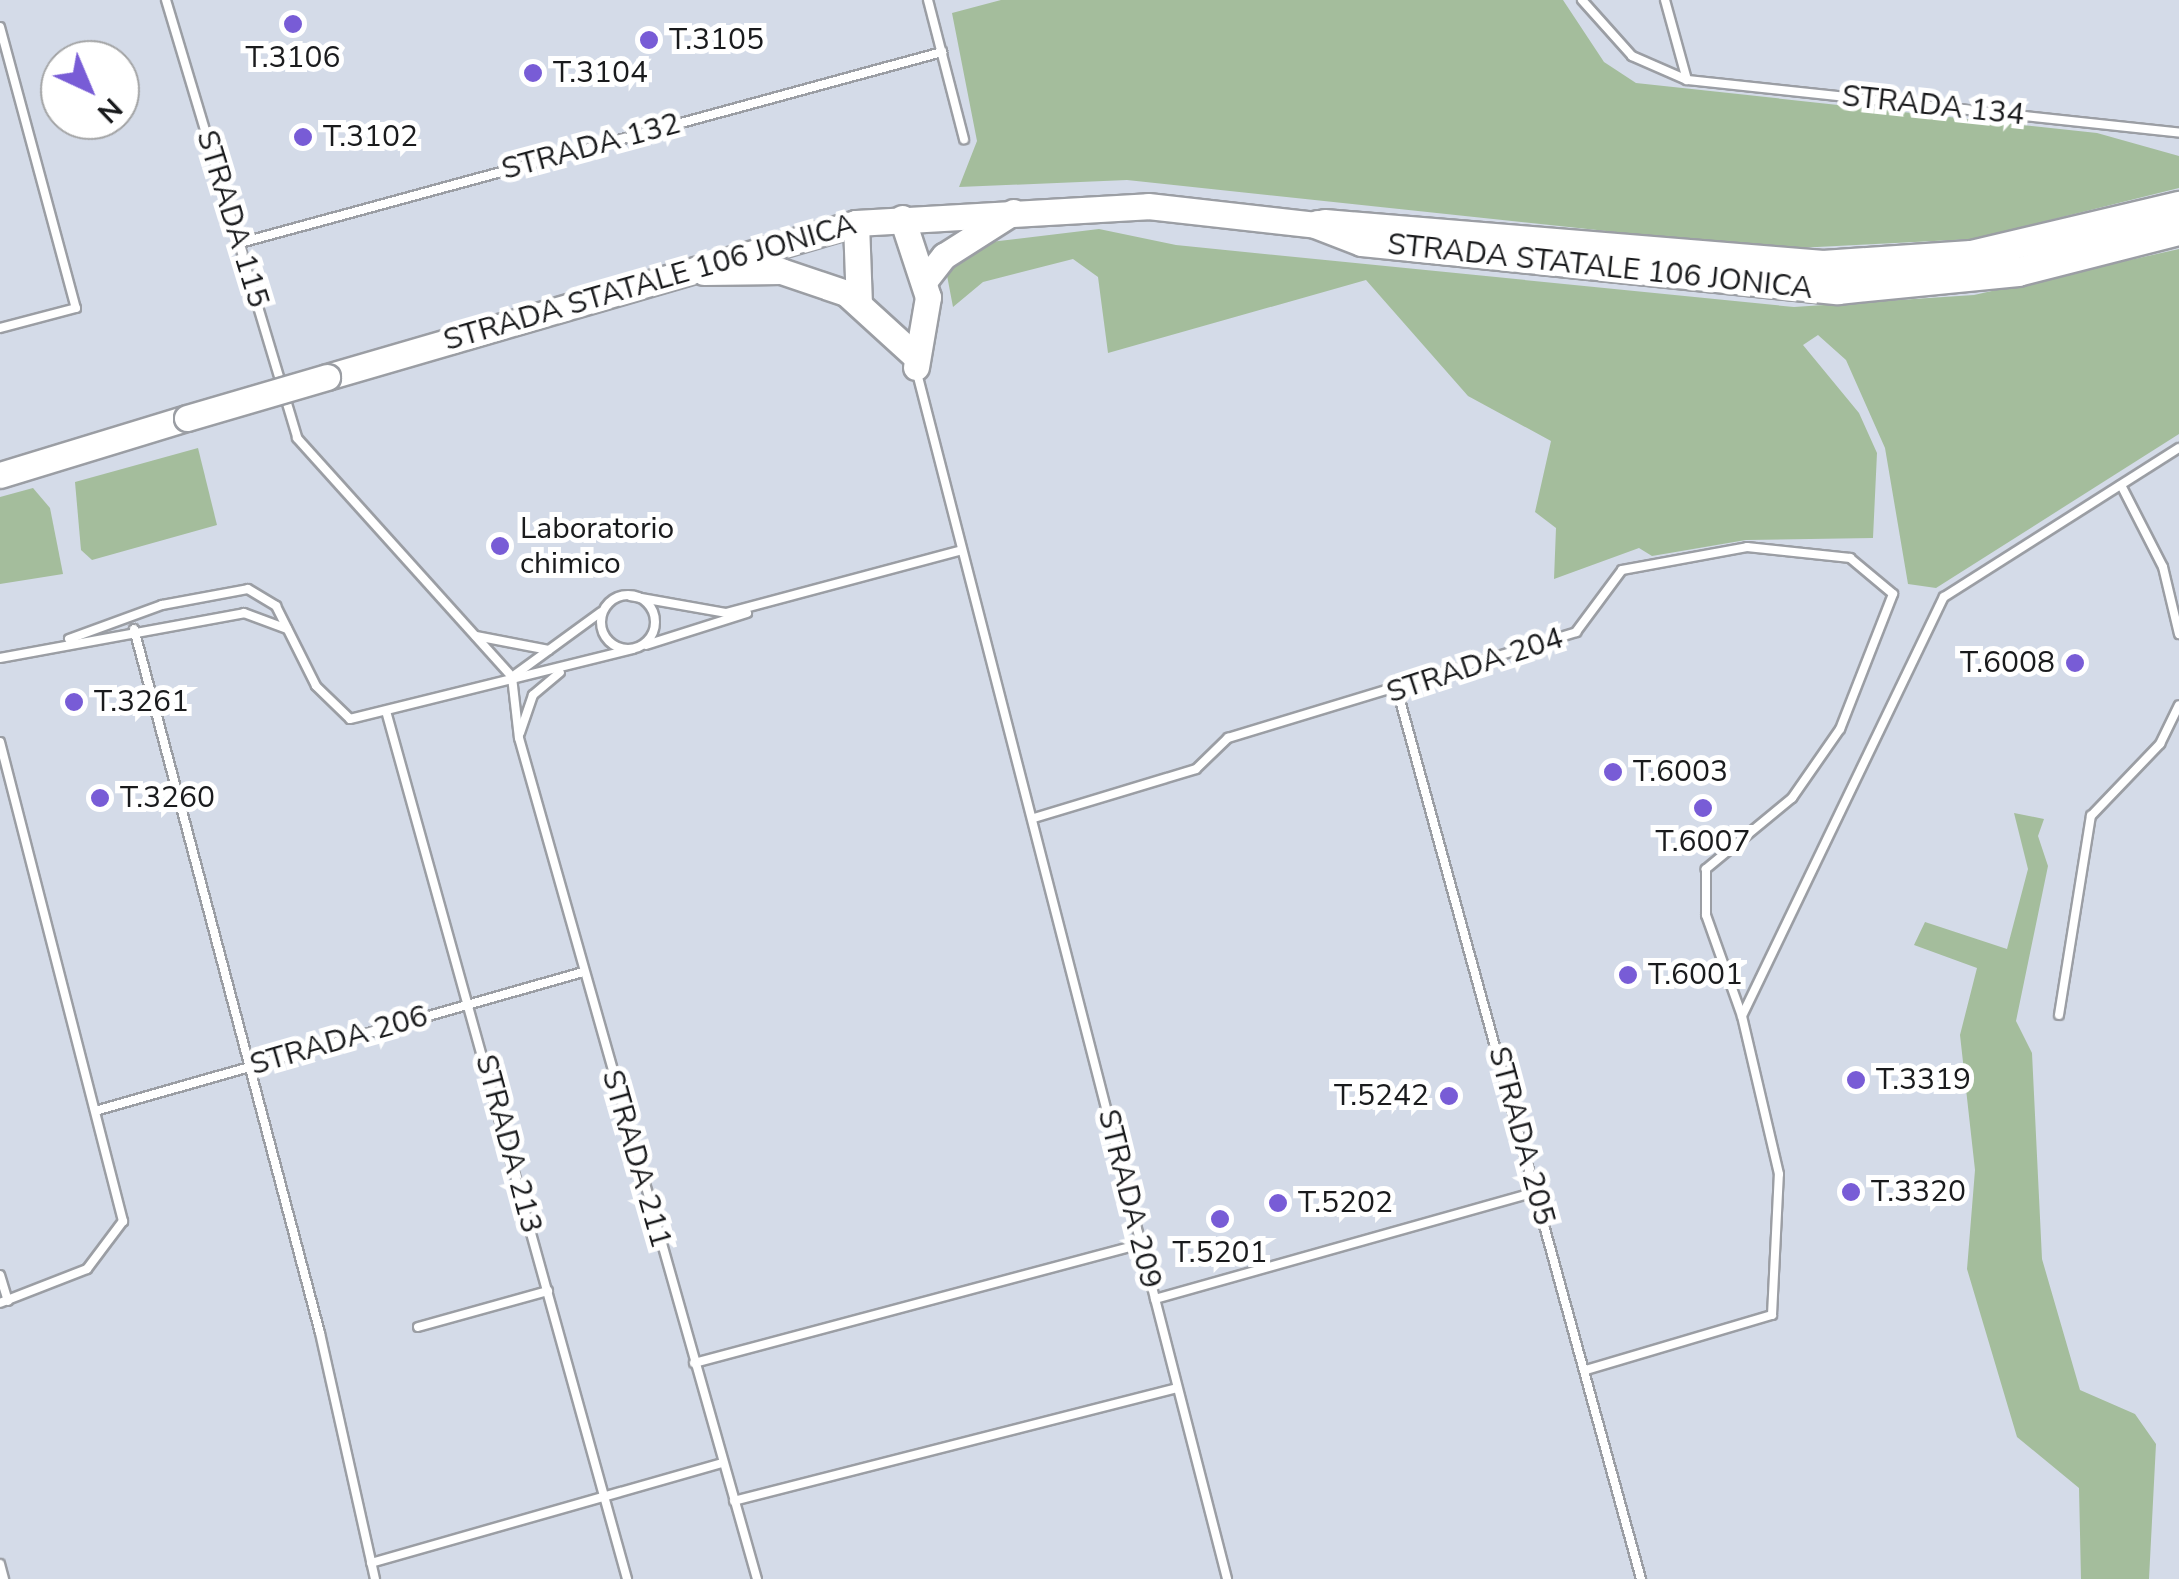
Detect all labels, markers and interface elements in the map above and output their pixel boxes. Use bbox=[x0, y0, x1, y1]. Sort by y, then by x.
marker: T.3106 bbox=[282, 13, 304, 35]
place label: T.3105 bbox=[669, 22, 764, 58]
marker: T.3105 bbox=[638, 29, 660, 51]
north arrow bbox=[40, 40, 140, 140]
place label: T.3106 bbox=[245, 40, 341, 76]
place label: T.3104 bbox=[553, 55, 648, 91]
marker: T.3104 bbox=[522, 62, 544, 84]
street label: STRADA 134 bbox=[1840, 79, 2026, 133]
text: N bbox=[89, 89, 130, 131]
street label: STRADA 132 bbox=[498, 106, 684, 188]
place label: T.3102 bbox=[323, 119, 418, 155]
street label: STRADA 115 bbox=[188, 126, 276, 312]
marker: T.3102 bbox=[292, 126, 314, 148]
street label: STRADA STATALE 106 JONICA bbox=[440, 207, 860, 359]
street label: STRADA STATALE 106 JONICA bbox=[1386, 227, 1814, 307]
place label: Laboratorio chimico bbox=[520, 511, 674, 582]
marker: Laboratorio chimico bbox=[489, 535, 511, 557]
street label: STRADA 204 bbox=[1382, 621, 1568, 711]
place label: T.6008 bbox=[1960, 645, 2055, 681]
marker: T.6008 bbox=[2064, 652, 2086, 674]
place label: T.3261 bbox=[94, 684, 189, 720]
marker: T.3261 bbox=[63, 691, 85, 713]
place label: T.6003 bbox=[1633, 754, 1728, 790]
marker: T.6003 bbox=[1602, 761, 1624, 783]
place label: T.3260 bbox=[120, 780, 215, 816]
marker: T.3260 bbox=[89, 787, 111, 809]
marker: T.6007 bbox=[1692, 797, 1714, 819]
place label: T.6007 bbox=[1655, 824, 1751, 860]
place label: T.6001 bbox=[1648, 957, 1743, 993]
marker: T.6001 bbox=[1617, 964, 1639, 986]
street label: STRADA 206 bbox=[246, 998, 432, 1084]
street label: STRADA 205 bbox=[1480, 1043, 1562, 1229]
street label: STRADA 213 bbox=[467, 1051, 549, 1237]
place label: T.3319 bbox=[1876, 1062, 1971, 1098]
street label: STRADA 211 bbox=[593, 1066, 679, 1252]
marker: T.3319 bbox=[1845, 1069, 1867, 1091]
place label: T.5242 bbox=[1334, 1078, 1429, 1114]
marker: T.5242 bbox=[1438, 1085, 1460, 1107]
street label: STRADA 209 bbox=[1089, 1106, 1169, 1292]
place label: T.3320 bbox=[1871, 1174, 1966, 1210]
marker: T.3320 bbox=[1840, 1181, 1862, 1203]
place label: T.5202 bbox=[1298, 1185, 1393, 1221]
marker: T.5202 bbox=[1267, 1192, 1289, 1214]
marker: T.5201 bbox=[1209, 1208, 1231, 1230]
place label: T.5201 bbox=[1172, 1235, 1268, 1271]

